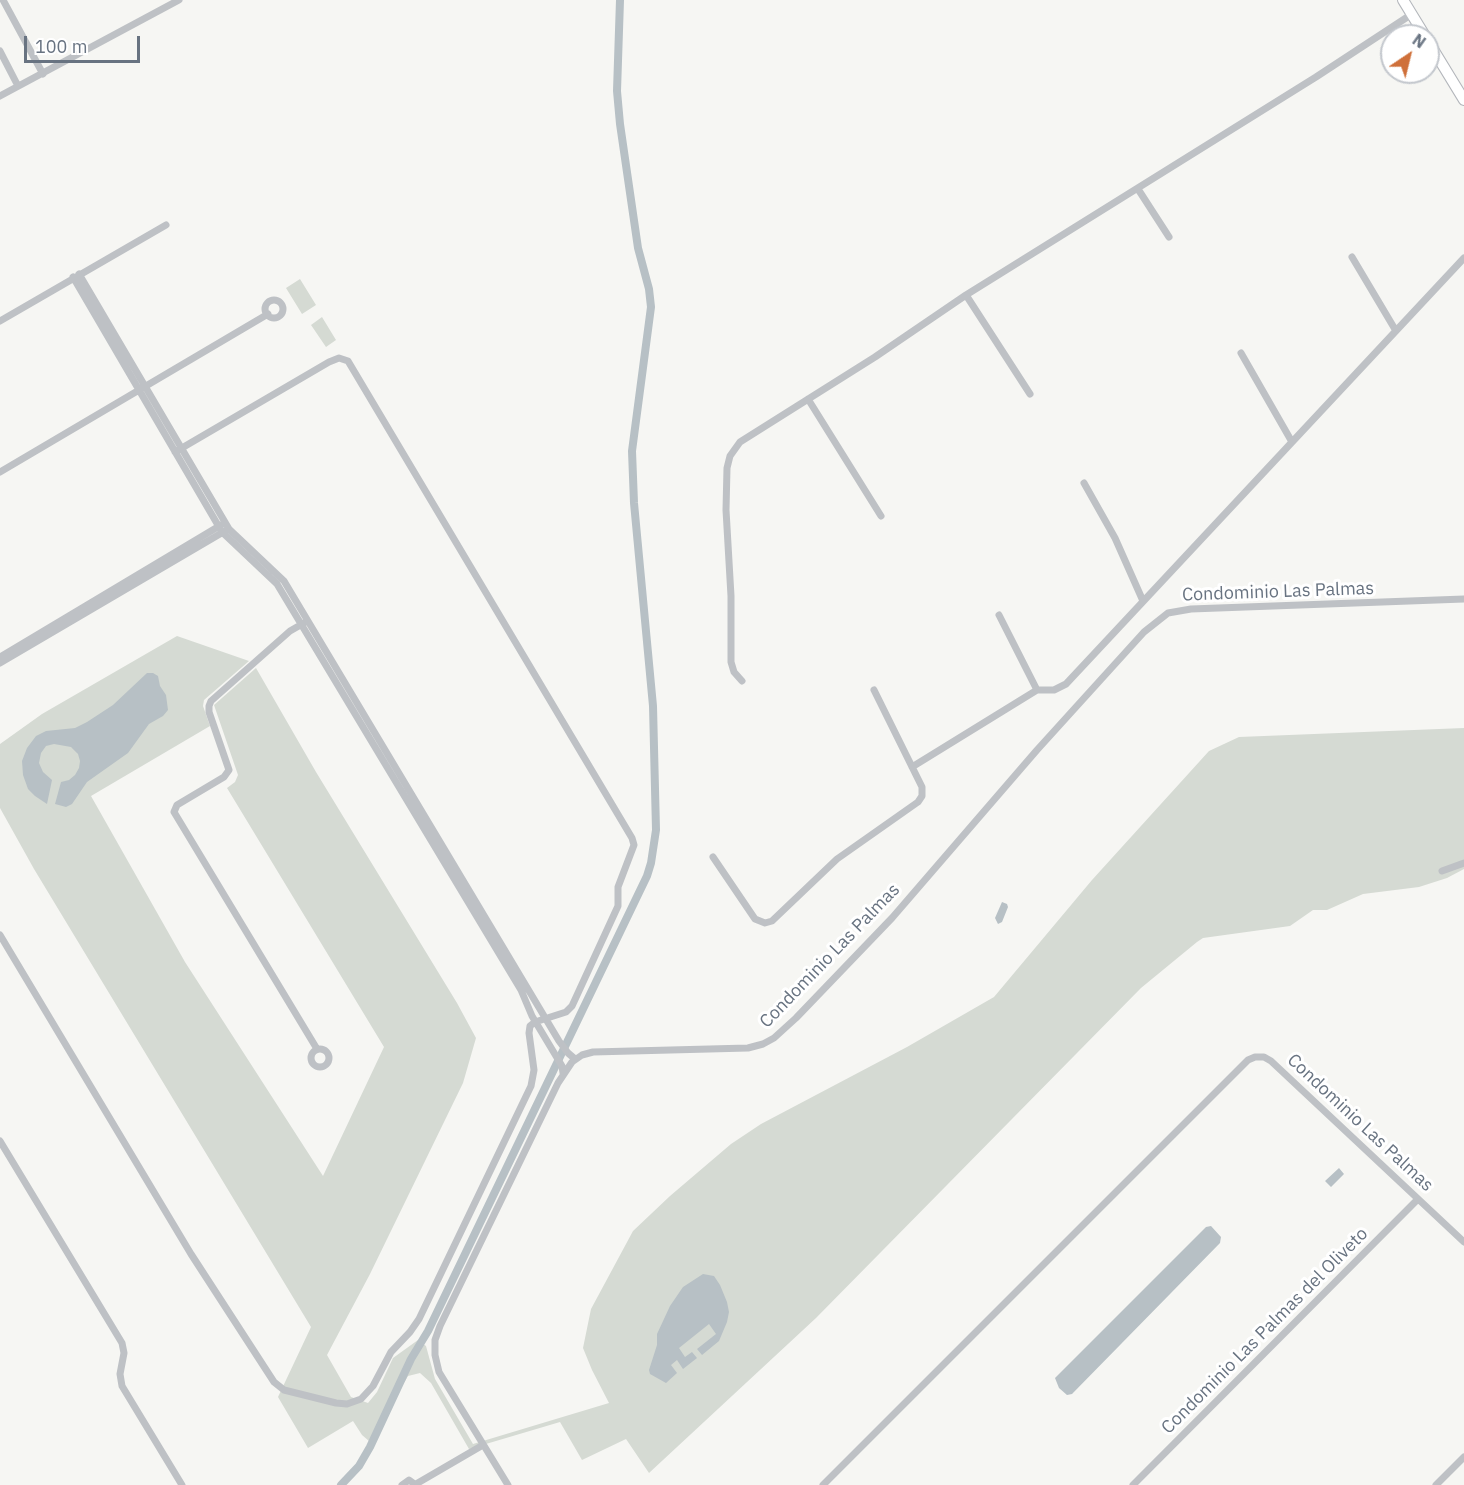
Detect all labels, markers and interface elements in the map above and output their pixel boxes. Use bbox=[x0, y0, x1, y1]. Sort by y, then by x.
scale bar bbox=[27, 24, 142, 62]
north arrow bbox=[1380, 24, 1440, 84]
text: N bbox=[1409, 29, 1430, 52]
text: 100 m bbox=[35, 35, 87, 58]
street label: Condominio Las Palmas bbox=[1182, 578, 1374, 606]
street label: Condominio Las Palmas bbox=[755, 879, 905, 1033]
street label: Condominio Las Palmas bbox=[1282, 1050, 1438, 1196]
street label: Condominio Las Palmas del Oliveto bbox=[1157, 1223, 1373, 1439]

